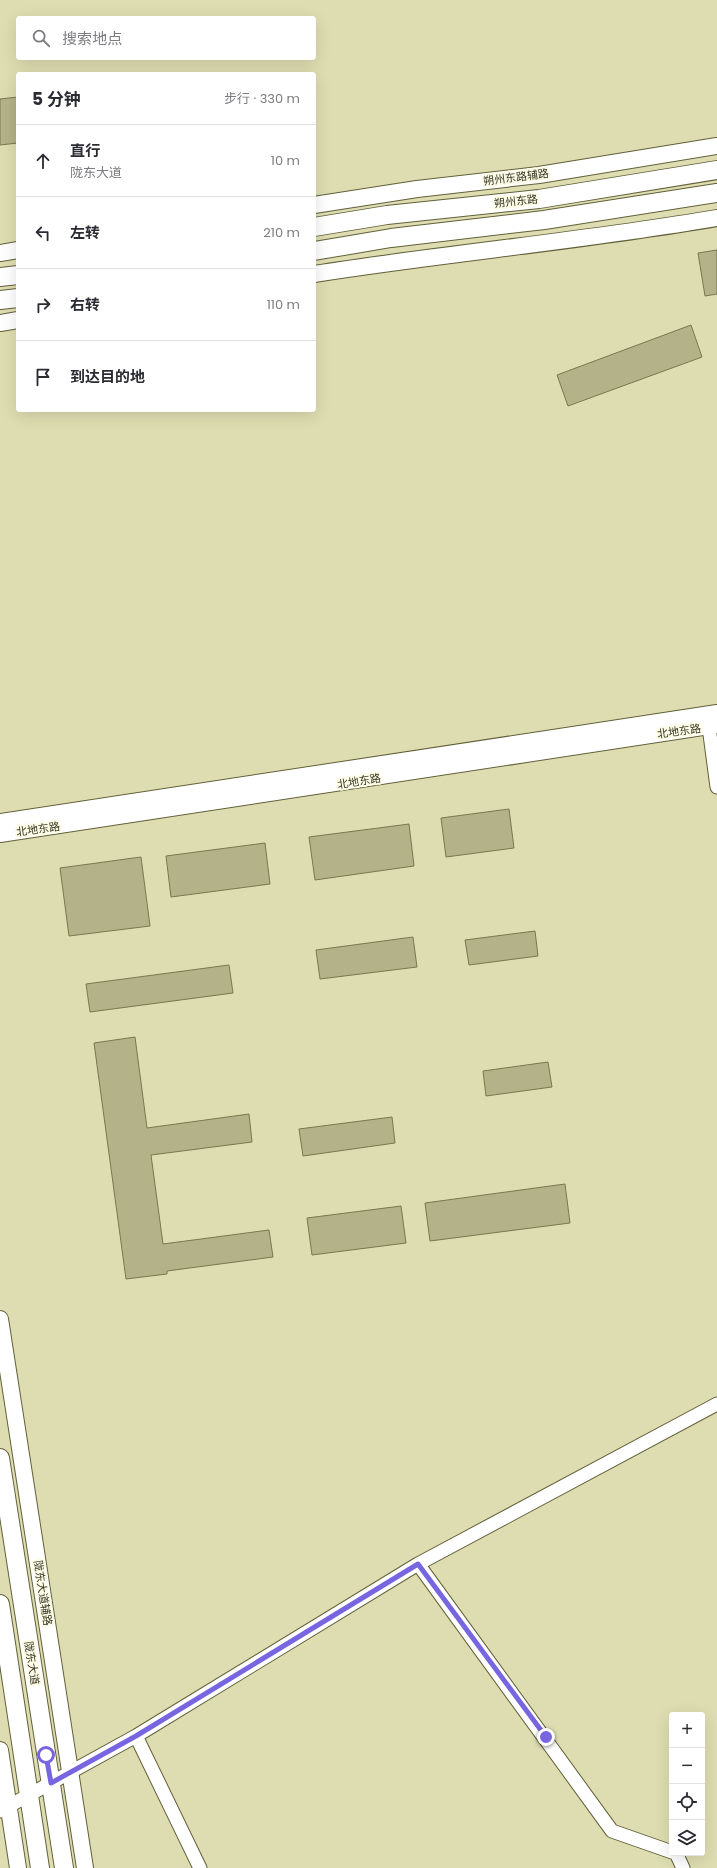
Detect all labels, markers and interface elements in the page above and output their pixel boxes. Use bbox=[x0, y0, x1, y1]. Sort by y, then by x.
search box bbox=[16, 16, 316, 60]
icon: search bbox=[30, 27, 52, 49]
text: 搜索地点 bbox=[62, 28, 122, 49]
text: 5 分钟 bbox=[32, 87, 81, 111]
text: 步行 · 330 m bbox=[224, 89, 300, 108]
text: 直行 bbox=[70, 140, 100, 161]
icon: ahead bbox=[32, 150, 54, 172]
text: 10 m bbox=[271, 151, 300, 170]
text: 陇东大道 bbox=[70, 163, 122, 182]
street label: 朔州东路辅路 bbox=[482, 165, 550, 189]
street label: 朔州东路 bbox=[493, 191, 539, 211]
icon: left bbox=[32, 222, 54, 244]
text: 左转 bbox=[70, 222, 100, 243]
text: 210 m bbox=[263, 223, 300, 242]
icon: right bbox=[32, 294, 54, 316]
text: 右转 bbox=[70, 294, 100, 315]
text: 110 m bbox=[267, 295, 300, 314]
icon: arrive bbox=[32, 366, 54, 388]
text: 到达目的地 bbox=[70, 366, 145, 387]
street label: 北地东路 bbox=[656, 720, 702, 742]
street label: 北地东路 bbox=[336, 770, 382, 792]
street label: 北地东路 bbox=[15, 818, 61, 840]
street label: 陇东大道辅路 bbox=[30, 1559, 56, 1627]
street label: 陇东大道 bbox=[21, 1640, 43, 1686]
map controls bbox=[669, 1712, 705, 1856]
button: + bbox=[669, 1712, 705, 1748]
route end bbox=[537, 1728, 555, 1746]
route start bbox=[37, 1746, 55, 1764]
button: − bbox=[669, 1748, 705, 1784]
button: locate bbox=[669, 1784, 705, 1820]
button: layers bbox=[669, 1820, 705, 1856]

